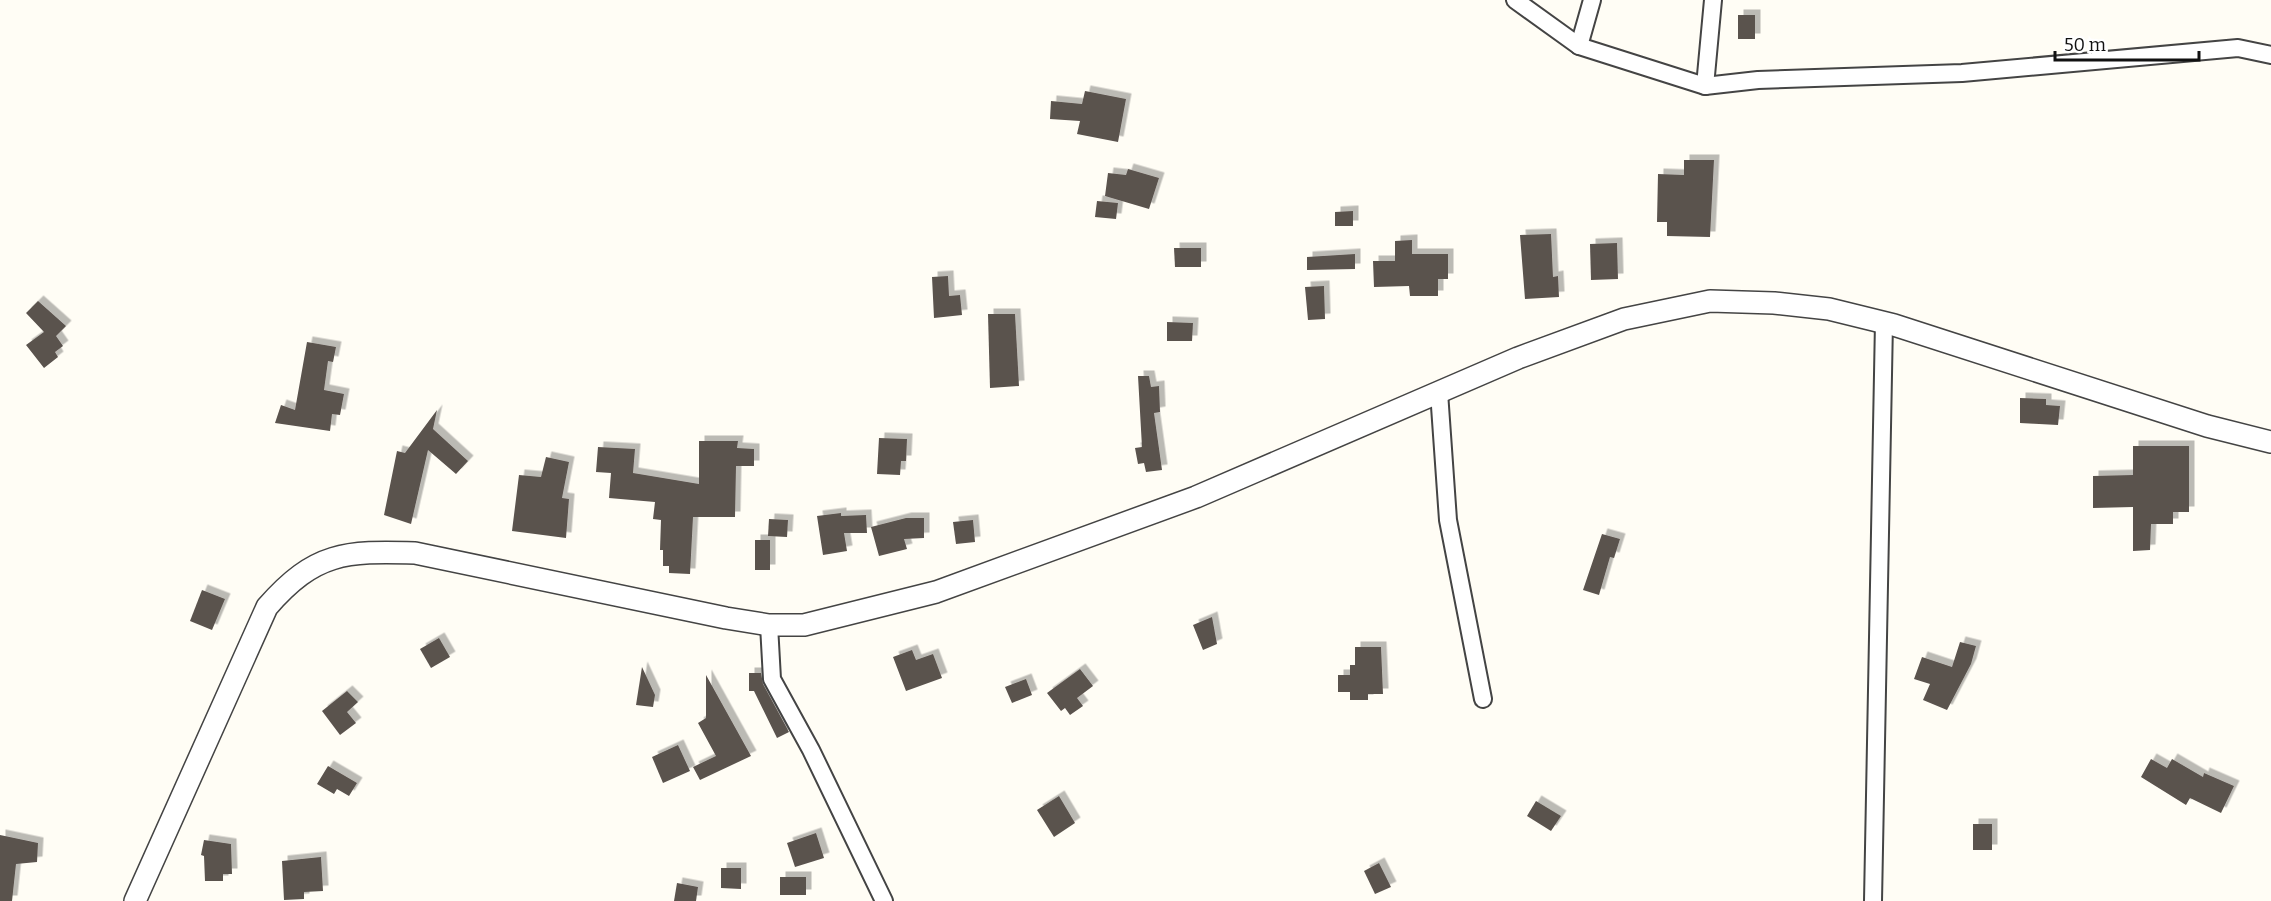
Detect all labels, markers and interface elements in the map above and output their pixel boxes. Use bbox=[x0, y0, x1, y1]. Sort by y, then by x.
scale bar bbox=[2055, 24, 2199, 62]
text: 50 m bbox=[2064, 34, 2106, 56]

